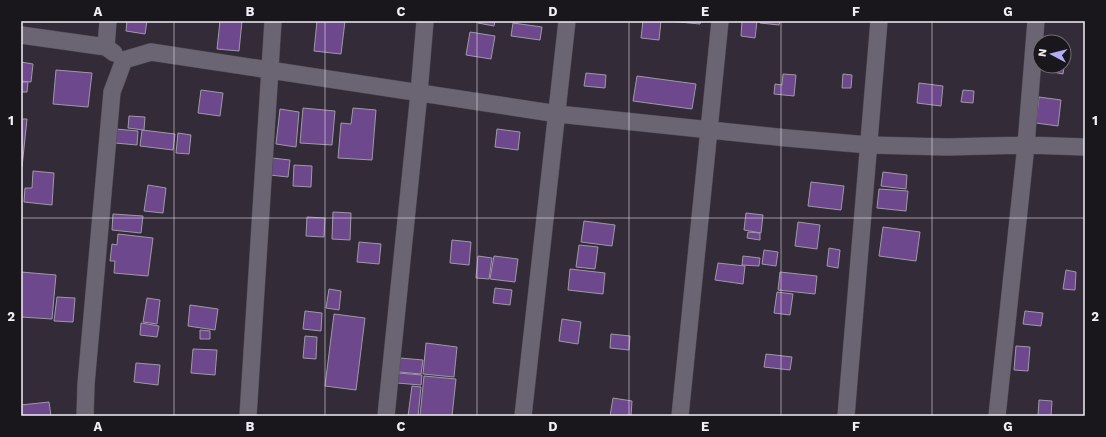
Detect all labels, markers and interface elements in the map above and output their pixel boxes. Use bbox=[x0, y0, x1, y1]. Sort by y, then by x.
text: A bbox=[94, 4, 103, 19]
text: B bbox=[246, 4, 255, 19]
text: C bbox=[397, 4, 406, 19]
text: D bbox=[548, 4, 558, 19]
text: E bbox=[701, 4, 709, 19]
text: F bbox=[852, 4, 860, 19]
text: G bbox=[1003, 4, 1013, 19]
north arrow bbox=[1032, 34, 1072, 74]
text: N bbox=[1036, 48, 1050, 58]
text: 1 bbox=[8, 113, 14, 128]
text: 1 bbox=[1092, 113, 1098, 128]
text: 2 bbox=[7, 309, 15, 324]
text: 2 bbox=[1091, 309, 1099, 324]
text: A bbox=[94, 419, 103, 434]
text: B bbox=[246, 419, 255, 434]
text: C bbox=[397, 419, 406, 434]
text: D bbox=[548, 419, 558, 434]
text: E bbox=[701, 419, 709, 434]
text: F bbox=[852, 419, 860, 434]
text: G bbox=[1003, 419, 1013, 434]

